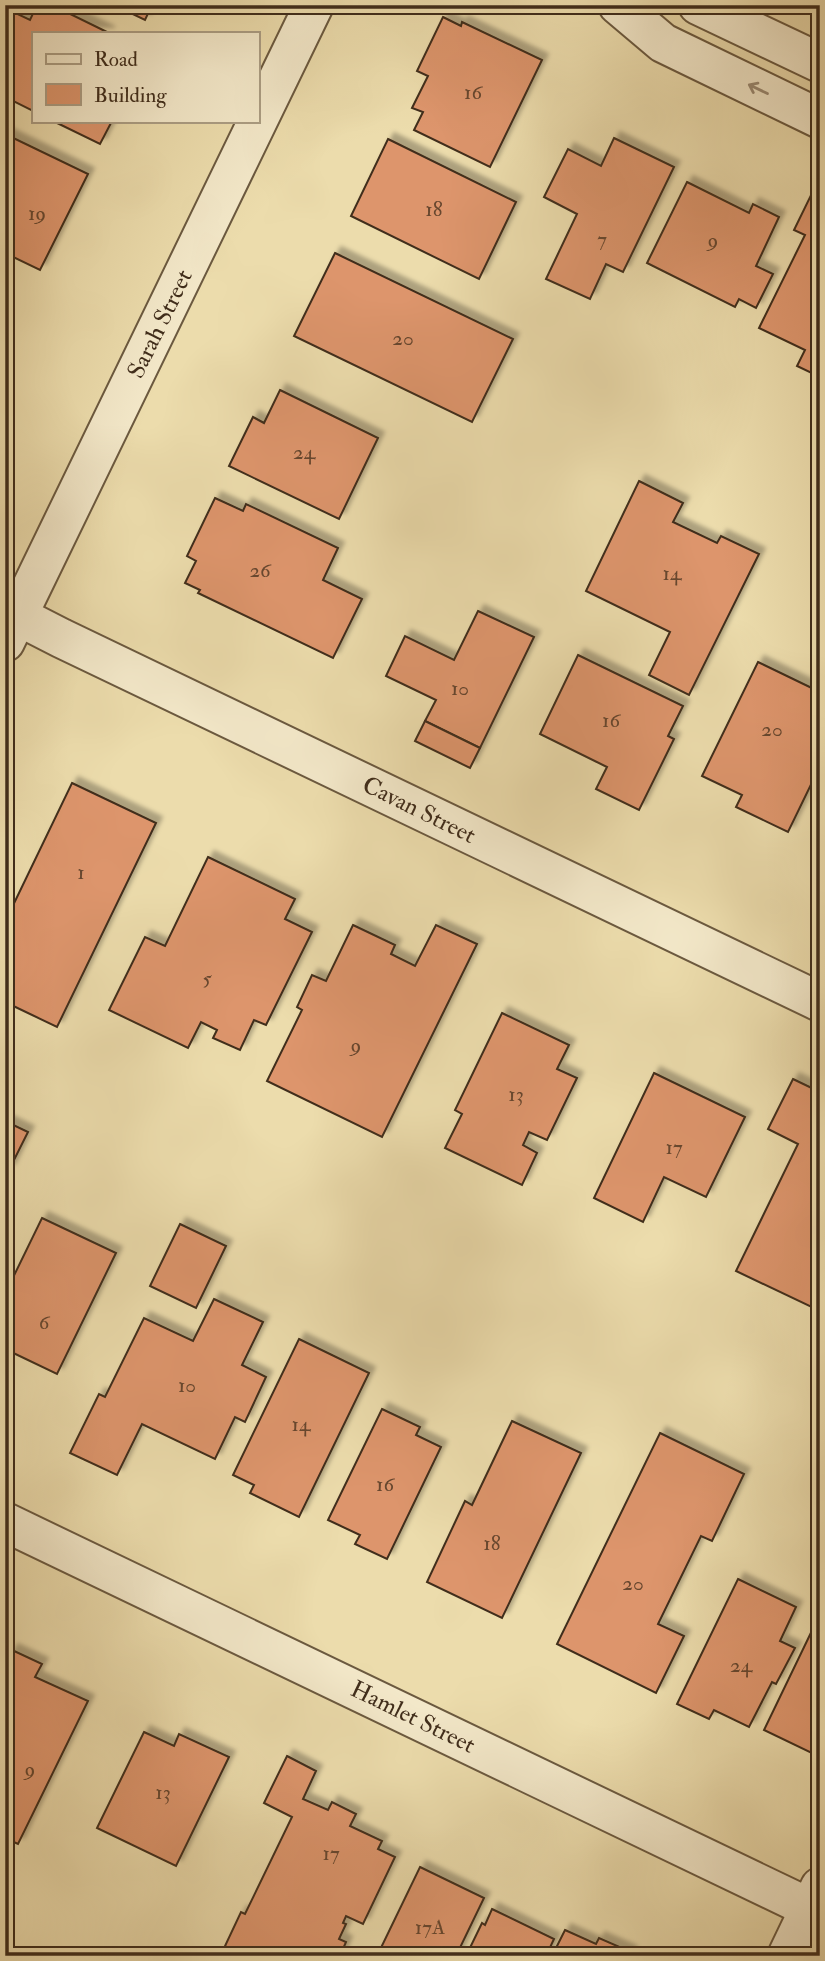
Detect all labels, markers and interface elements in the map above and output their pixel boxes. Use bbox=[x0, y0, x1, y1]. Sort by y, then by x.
legend bbox=[32, 32, 259, 122]
text: Road bbox=[94, 46, 139, 73]
house number: 16 bbox=[464, 79, 483, 106]
text: Building bbox=[94, 82, 167, 109]
one-way arrow bbox=[748, 82, 769, 95]
house number: 18 bbox=[425, 196, 443, 223]
house number: 19 bbox=[28, 200, 46, 227]
house number: 7 bbox=[597, 226, 607, 253]
house number: 9 bbox=[706, 227, 718, 254]
street label: Sarah Street bbox=[120, 264, 200, 384]
house number: 20 bbox=[392, 325, 414, 352]
house number: 24 bbox=[293, 439, 317, 466]
house number: 26 bbox=[249, 557, 272, 584]
house number: 14 bbox=[663, 560, 683, 587]
house number: 10 bbox=[451, 675, 469, 702]
house number: 16 bbox=[602, 707, 621, 734]
house number: 20 bbox=[761, 716, 783, 743]
street label: Cavan Street bbox=[357, 769, 481, 851]
house number: 1 bbox=[77, 859, 85, 886]
house number: 5 bbox=[202, 965, 212, 992]
house number: 9 bbox=[349, 1032, 361, 1059]
house number: 13 bbox=[508, 1081, 524, 1108]
house number: 17 bbox=[665, 1134, 683, 1161]
house number: 6 bbox=[39, 1309, 51, 1336]
house number: 10 bbox=[178, 1372, 196, 1399]
house number: 14 bbox=[292, 1411, 312, 1438]
house number: 16 bbox=[376, 1471, 395, 1498]
house number: 18 bbox=[483, 1530, 501, 1557]
house number: 20 bbox=[622, 1570, 644, 1597]
house number: 24 bbox=[730, 1652, 754, 1679]
street label: Hamlet Street bbox=[346, 1673, 481, 1761]
house number: 9 bbox=[23, 1756, 35, 1783]
house number: 13 bbox=[155, 1779, 171, 1806]
house number: 17 bbox=[322, 1840, 340, 1867]
house number: 17A bbox=[415, 1914, 445, 1941]

